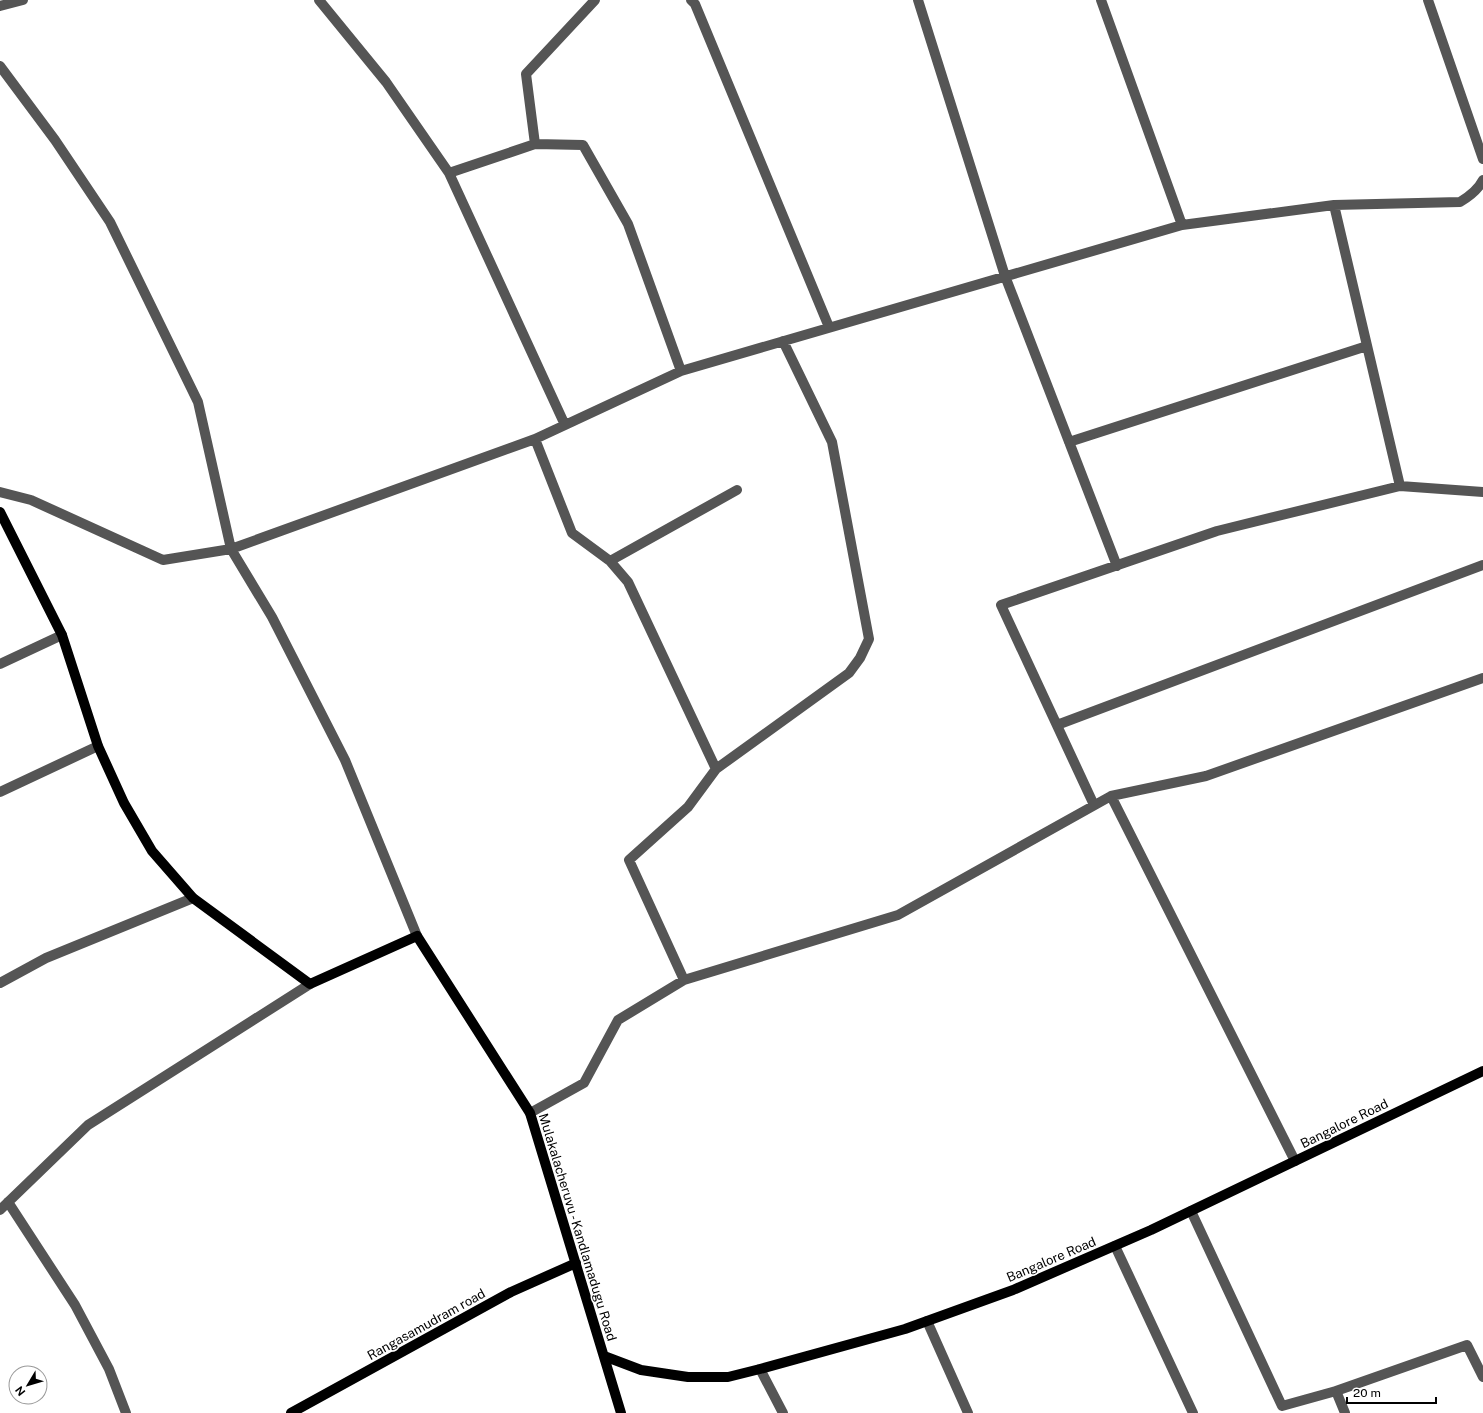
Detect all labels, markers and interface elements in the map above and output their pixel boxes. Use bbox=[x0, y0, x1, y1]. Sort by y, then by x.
street label: Bangalore Road bbox=[1298, 1096, 1391, 1151]
street label: Mulakalacheruvu - Kandlamadugu Road bbox=[536, 1112, 619, 1343]
street label: Bangalore Road bbox=[1004, 1234, 1098, 1285]
street label: Rangasamudram road bbox=[365, 1286, 488, 1363]
north arrow bbox=[8, 1365, 48, 1405]
scale bar bbox=[1347, 1379, 1436, 1405]
text: N bbox=[13, 1384, 27, 1398]
text: 20 m bbox=[1353, 1386, 1381, 1400]

